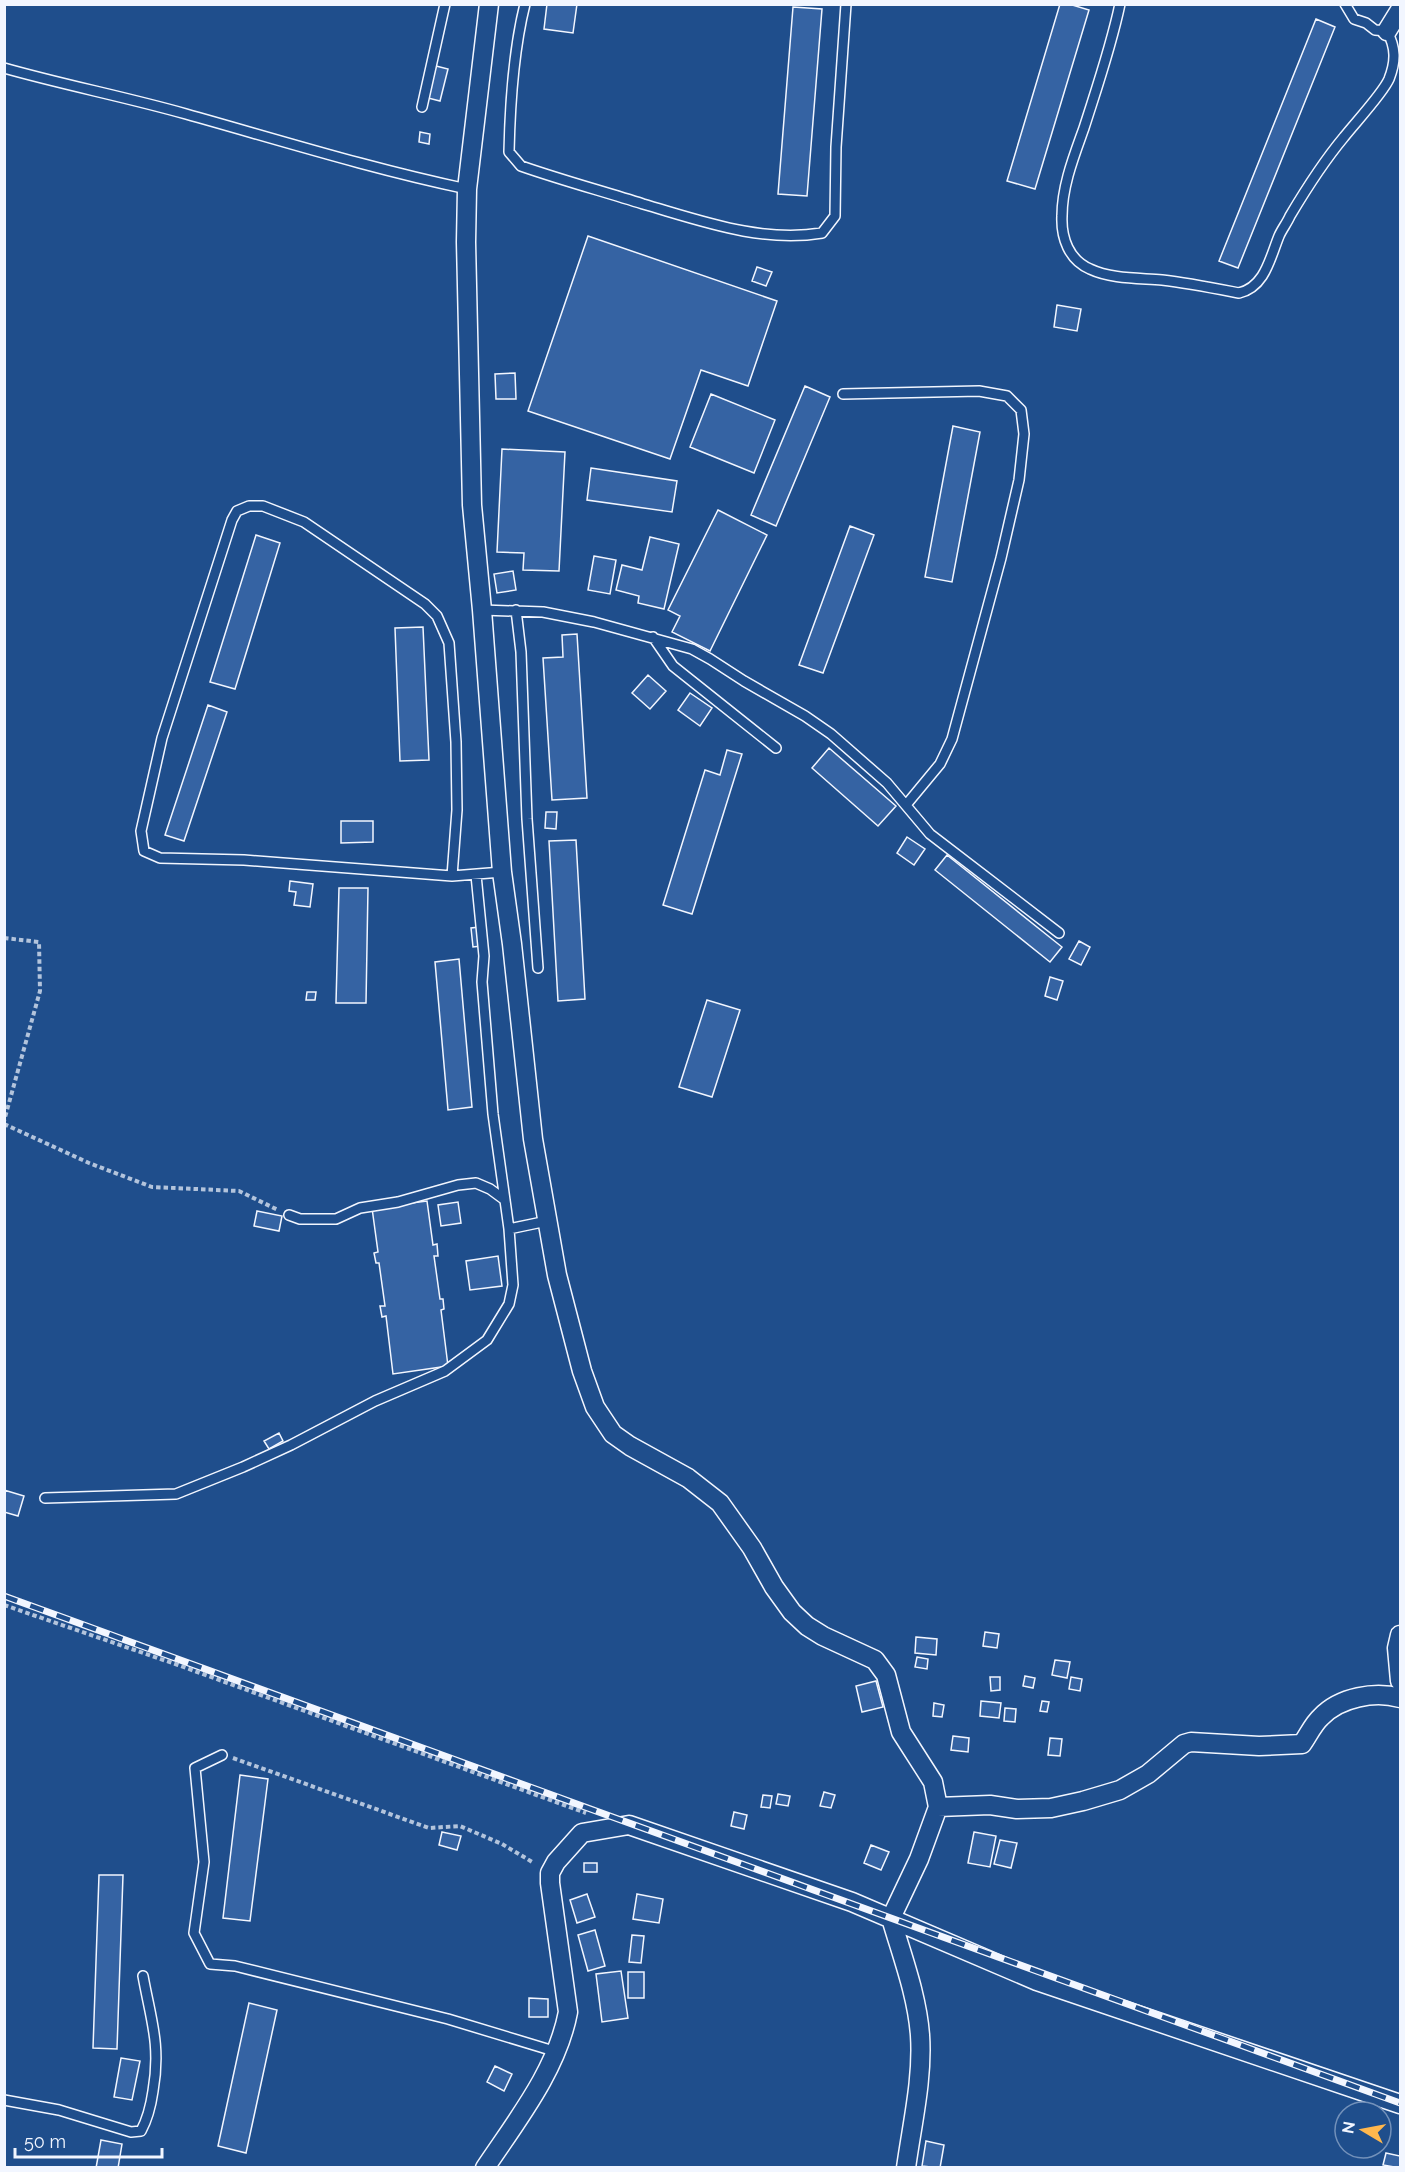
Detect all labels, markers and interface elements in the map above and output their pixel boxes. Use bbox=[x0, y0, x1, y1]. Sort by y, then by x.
north arrow bbox=[1333, 2100, 1393, 2160]
text: N bbox=[1338, 2120, 1359, 2135]
scale bar bbox=[15, 2121, 162, 2159]
text: 50 m bbox=[24, 2131, 66, 2152]

